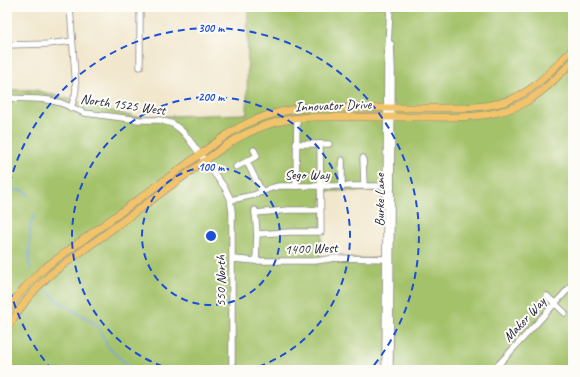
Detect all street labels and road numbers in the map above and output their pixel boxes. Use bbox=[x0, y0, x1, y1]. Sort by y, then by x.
street label: North 1525 West bbox=[79, 90, 168, 119]
street label: Innovator Drive bbox=[295, 96, 373, 115]
street label: Sego Way bbox=[285, 166, 331, 183]
street label: Burke Lane bbox=[371, 172, 388, 227]
street label: 1400 West bbox=[284, 239, 339, 258]
street label: 550 North bbox=[212, 255, 229, 307]
street label: Maker Way bbox=[499, 293, 550, 345]

